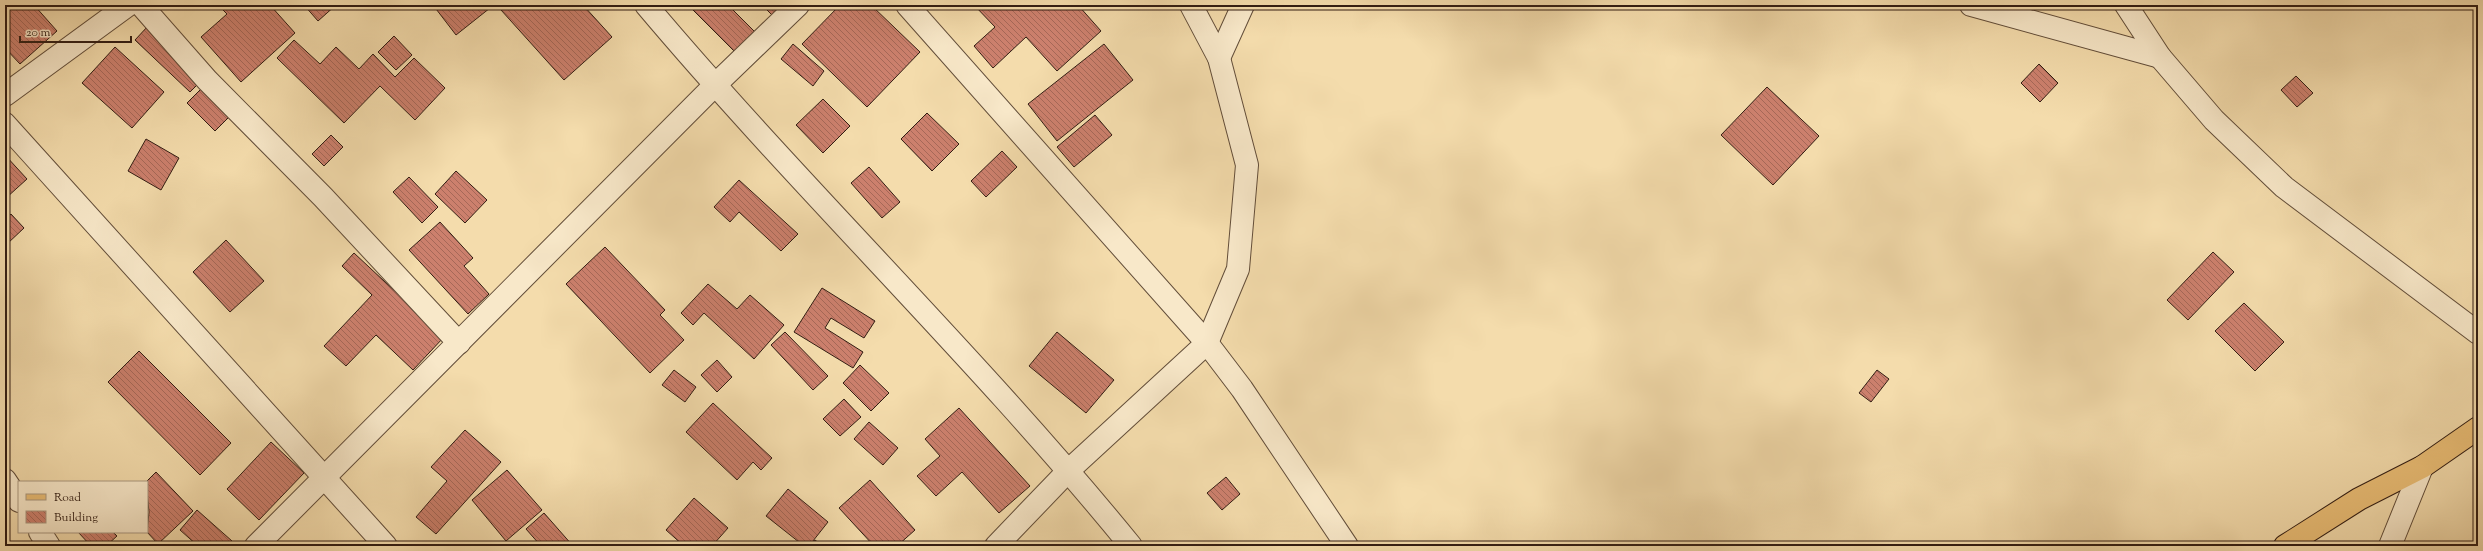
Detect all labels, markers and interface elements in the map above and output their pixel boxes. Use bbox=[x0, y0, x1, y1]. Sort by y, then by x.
scale bar bbox=[20, 18, 131, 44]
text: 20 m bbox=[26, 24, 51, 42]
legend bbox=[18, 481, 148, 533]
text: Road bbox=[54, 489, 81, 507]
text: Building bbox=[54, 509, 98, 527]

